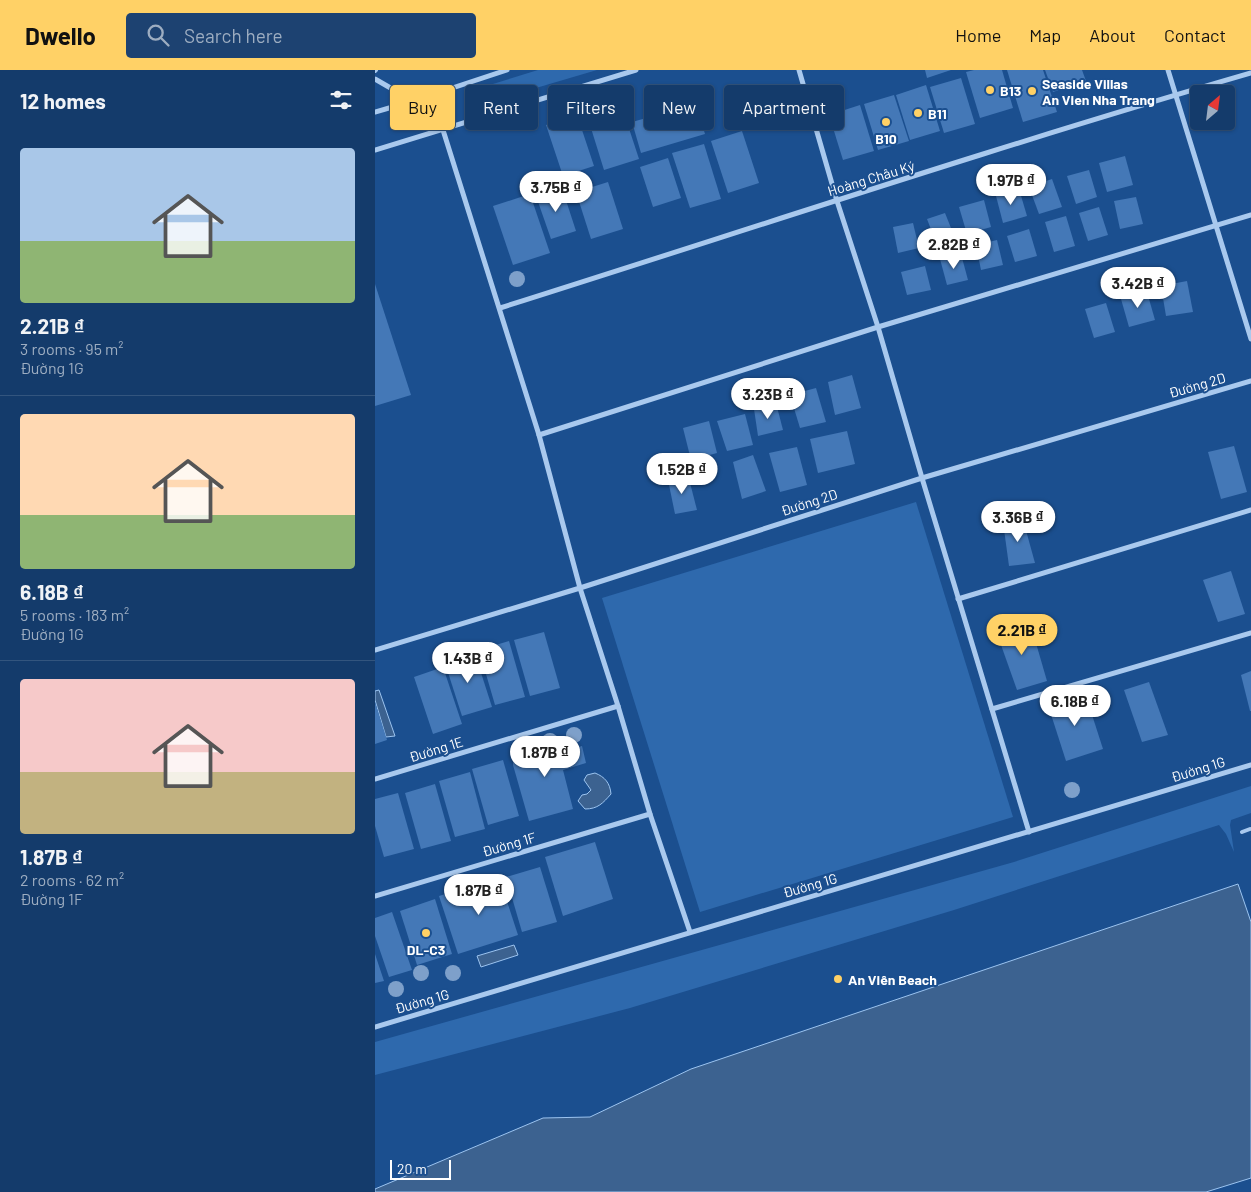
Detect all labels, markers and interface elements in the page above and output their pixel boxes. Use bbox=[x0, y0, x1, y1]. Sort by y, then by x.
search box bbox=[126, 13, 476, 58]
text: Dwello bbox=[25, 21, 96, 50]
icon: search bbox=[144, 21, 172, 49]
text: Search here bbox=[184, 24, 283, 47]
text: Home bbox=[955, 24, 1001, 46]
text: Map bbox=[1029, 24, 1061, 46]
text: About bbox=[1089, 24, 1136, 46]
text: Contact bbox=[1164, 24, 1226, 46]
place label: Seaside Villas An Vien Nha Trang bbox=[1042, 75, 1155, 108]
place label: B13 bbox=[1000, 82, 1021, 99]
marker: B13 bbox=[984, 84, 996, 96]
chip: Buy bbox=[390, 85, 455, 130]
chip: Rent bbox=[465, 85, 538, 130]
chip: Filters bbox=[548, 85, 634, 130]
chip: New bbox=[644, 85, 714, 130]
chip: Apartment bbox=[724, 85, 844, 130]
marker: Seaside Villas An Vien Nha Trang bbox=[1026, 85, 1038, 97]
north arrow bbox=[1190, 85, 1235, 130]
map controls bbox=[1190, 85, 1235, 130]
icon: filters bbox=[327, 86, 355, 114]
text: 12 homes bbox=[20, 88, 106, 113]
place label: B11 bbox=[928, 105, 947, 122]
marker: B11 bbox=[912, 107, 924, 119]
marker: B10 bbox=[880, 116, 892, 128]
place label: B10 bbox=[875, 130, 897, 147]
street label: Hoàng Châu Ký bbox=[825, 157, 917, 199]
pin: 1.97B ₫ bbox=[965, 164, 1057, 206]
pin: 3.75B ₫ bbox=[510, 170, 602, 213]
text: 1.97B ₫ bbox=[987, 170, 1035, 189]
text: 3.75B ₫ bbox=[531, 177, 581, 196]
icon: home bbox=[143, 181, 233, 271]
pin: 2.82B ₫ bbox=[908, 228, 1000, 270]
text: 2.82B ₫ bbox=[928, 234, 980, 253]
pin: 3.42B ₫ bbox=[1092, 266, 1184, 309]
text: 3.42B ₫ bbox=[1112, 273, 1164, 292]
text: 2.21B ₫ bbox=[20, 313, 85, 338]
text: 3 rooms · 95 m² bbox=[20, 339, 124, 358]
text: Đường 1G bbox=[20, 358, 84, 377]
street label: Đường 2D bbox=[1167, 369, 1227, 401]
pin: 3.23B ₫ bbox=[722, 378, 814, 420]
text: 3.23B ₫ bbox=[742, 384, 794, 403]
icon: home bbox=[143, 446, 233, 536]
pin: 1.52B ₫ bbox=[636, 452, 728, 495]
text: 1.52B ₫ bbox=[658, 459, 706, 478]
street label: Đường 2D bbox=[779, 485, 839, 519]
pin: 3.36B ₫ bbox=[972, 500, 1064, 543]
text: 3.36B ₫ bbox=[992, 507, 1044, 526]
text: 6.18B ₫ bbox=[20, 579, 84, 604]
text: 5 rooms · 183 m² bbox=[20, 605, 129, 624]
pin: 2.21B ₫ bbox=[976, 614, 1068, 656]
text: 2.21B ₫ bbox=[997, 620, 1047, 639]
text: Đường 1G bbox=[20, 624, 84, 643]
pin: 1.43B ₫ bbox=[422, 642, 514, 684]
text: 1.43B ₫ bbox=[443, 648, 493, 667]
pin: 6.18B ₫ bbox=[1029, 684, 1121, 727]
text: 6.18B ₫ bbox=[1051, 691, 1099, 710]
icon: home bbox=[143, 711, 233, 801]
street label: Đường 1E bbox=[407, 733, 465, 765]
pin: 1.87B ₫ bbox=[499, 736, 591, 778]
text: 1.87B ₫ bbox=[521, 742, 569, 761]
street label: Đường 1G bbox=[1169, 753, 1227, 785]
street label: Đường 1F bbox=[480, 828, 538, 860]
text: 1.87B ₫ bbox=[20, 844, 83, 869]
street label: Đường 1G bbox=[781, 869, 839, 901]
text: 2 rooms · 62 m² bbox=[20, 870, 124, 889]
pin: 1.87B ₫ bbox=[433, 874, 525, 916]
text: 1.87B ₫ bbox=[455, 880, 503, 899]
text: Đường 1F bbox=[20, 889, 83, 908]
marker: DL-C3 bbox=[420, 927, 432, 939]
place label: DL-C3 bbox=[407, 941, 445, 958]
place label: An Viên Beach bbox=[848, 971, 937, 988]
marker: An Viên Beach bbox=[832, 973, 844, 985]
street label: Đường 1G bbox=[393, 985, 451, 1017]
scale bar bbox=[390, 1157, 451, 1180]
text: 20 m bbox=[397, 1160, 427, 1177]

